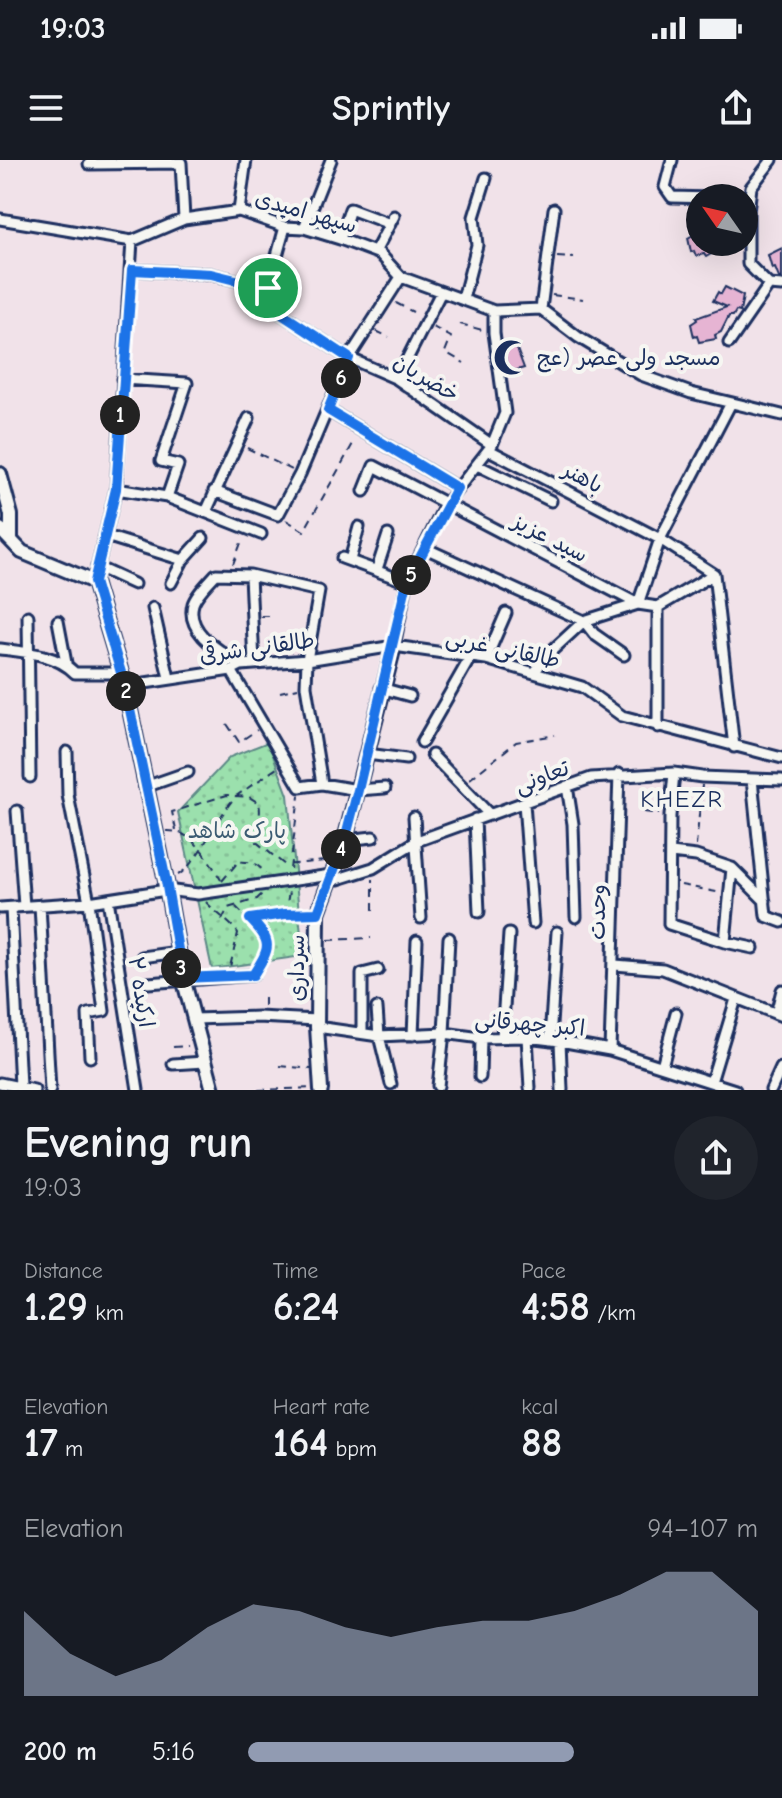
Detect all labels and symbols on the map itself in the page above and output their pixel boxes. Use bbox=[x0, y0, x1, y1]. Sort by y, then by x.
north arrow bbox=[686, 184, 758, 256]
street label: سپهر امیدی bbox=[252, 185, 360, 240]
pin bbox=[234, 254, 302, 322]
mosque icon: مسجد ولی عصر (عج bbox=[492, 339, 530, 377]
place label: مسجد ولی عصر (عج bbox=[537, 345, 721, 373]
street label: خضریان bbox=[389, 348, 463, 408]
pin: 6 bbox=[321, 358, 361, 398]
pin: 1 bbox=[100, 395, 140, 435]
street label: باهنر bbox=[557, 456, 607, 499]
street label: سید عزیز bbox=[506, 507, 592, 568]
pin: 5 bbox=[391, 555, 431, 595]
street label: طالقانی غربی bbox=[443, 624, 562, 675]
street label: طالقانی شرقی bbox=[198, 626, 316, 670]
pin: 2 bbox=[106, 671, 146, 711]
street label: تعاونی bbox=[511, 755, 574, 800]
district label: KHEZR bbox=[640, 785, 724, 813]
park label: پارک شاهد bbox=[188, 818, 286, 845]
pin: 4 bbox=[321, 829, 361, 869]
street label: وحدت bbox=[585, 884, 611, 940]
street label: سرداری bbox=[284, 934, 310, 1002]
pin: 3 bbox=[161, 948, 201, 988]
street label: ارکیده ۲ bbox=[123, 955, 159, 1029]
street label: اکبر چهرقانی bbox=[474, 1006, 586, 1043]

